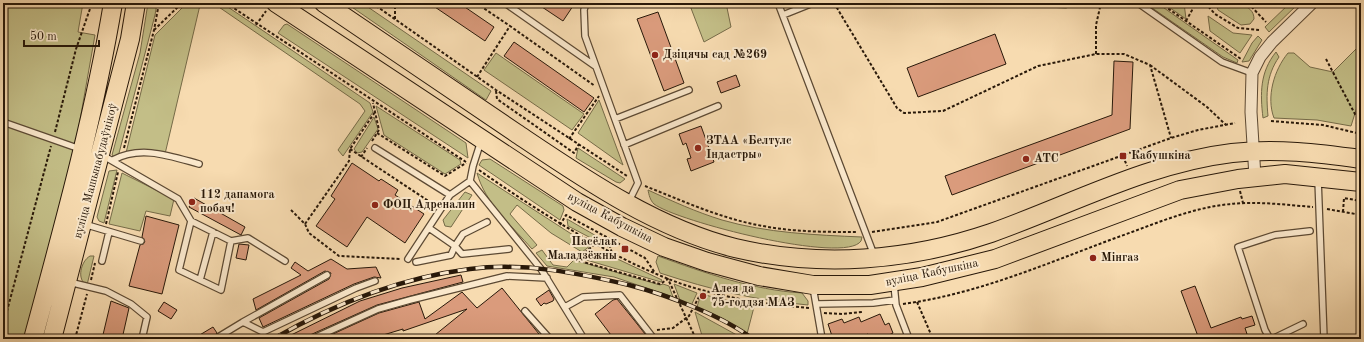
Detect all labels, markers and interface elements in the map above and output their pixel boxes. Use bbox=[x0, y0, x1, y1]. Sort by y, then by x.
scale bar bbox=[24, 22, 99, 48]
text: 50 m bbox=[30, 30, 57, 43]
place label: Дзіцячы сад №269 bbox=[663, 49, 767, 61]
marker: Дзіцячы сад №269 bbox=[650, 50, 660, 60]
street label: вуліца Машынабудаўнікоў bbox=[71, 101, 120, 240]
place label: ЗТАА «Белтулс Iндастры» bbox=[706, 135, 792, 161]
marker: ЗТАА «Белтулс Iндастры» bbox=[693, 143, 703, 153]
place label: Кабушкіна bbox=[1131, 150, 1191, 162]
marker: Кабушкіна bbox=[1118, 151, 1128, 161]
place label: АТС bbox=[1034, 153, 1059, 165]
marker: АТС bbox=[1021, 154, 1031, 164]
place label: 112 дапамога побач! bbox=[200, 189, 275, 215]
street label: вуліца Кабушкіна bbox=[565, 190, 655, 246]
marker: 112 дапамога побач! bbox=[187, 197, 197, 207]
place label: ФОЦ Адреналин bbox=[383, 199, 476, 211]
marker: ФОЦ Адреналин bbox=[370, 200, 380, 210]
place label: Пасёлак Маладзёжны bbox=[547, 236, 618, 262]
marker: Пасёлак Маладзёжны bbox=[620, 244, 630, 254]
place label: Мінгаз bbox=[1101, 252, 1139, 264]
marker: Мінгаз bbox=[1088, 253, 1098, 263]
street label: вуліца Кабушкіна bbox=[884, 256, 980, 289]
place label: Алея да 75-годдзя МАЗ bbox=[711, 283, 795, 309]
marker: Алея да 75-годдзя МАЗ bbox=[698, 291, 708, 301]

